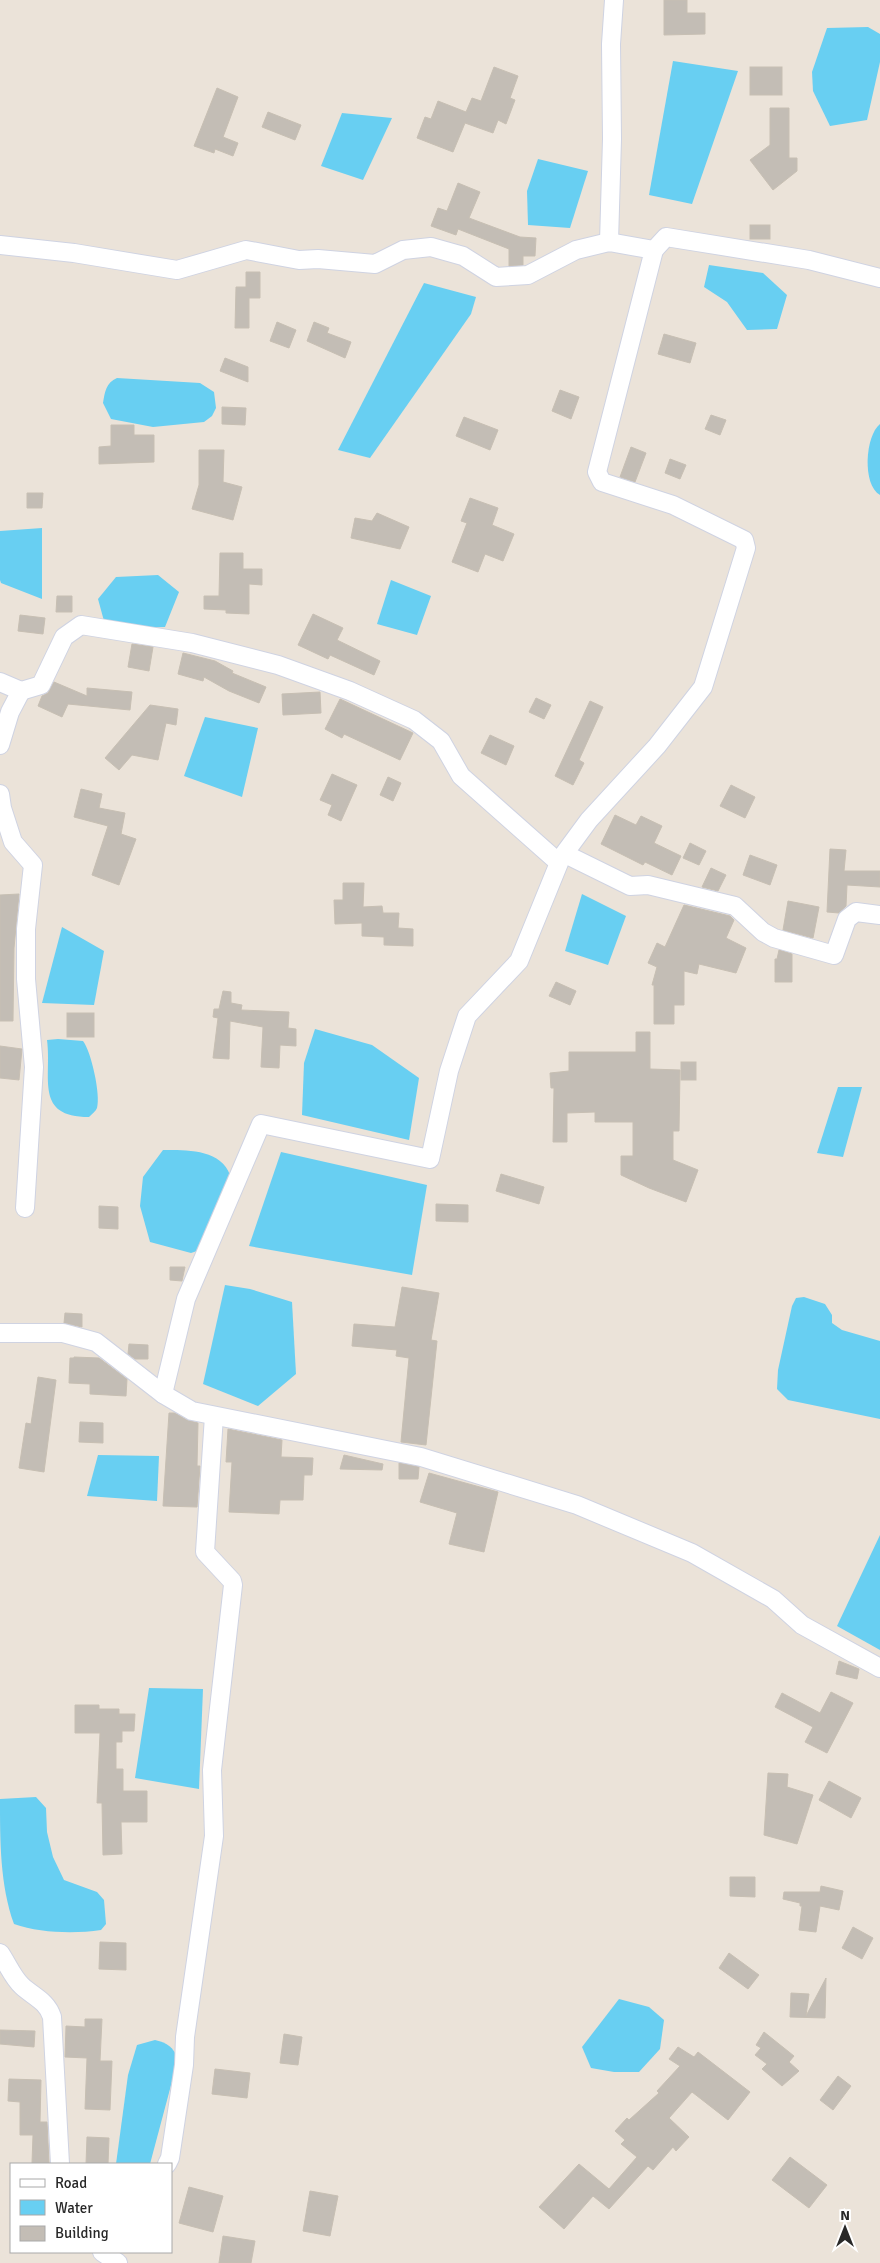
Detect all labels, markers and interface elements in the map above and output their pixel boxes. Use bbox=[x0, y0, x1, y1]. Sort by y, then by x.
legend bbox=[10, 2163, 172, 2253]
text: Road bbox=[55, 2174, 87, 2192]
text: Water bbox=[55, 2199, 93, 2217]
north arrow bbox=[820, 2203, 870, 2253]
text: N bbox=[840, 2207, 850, 2224]
text: Building bbox=[55, 2224, 109, 2242]

